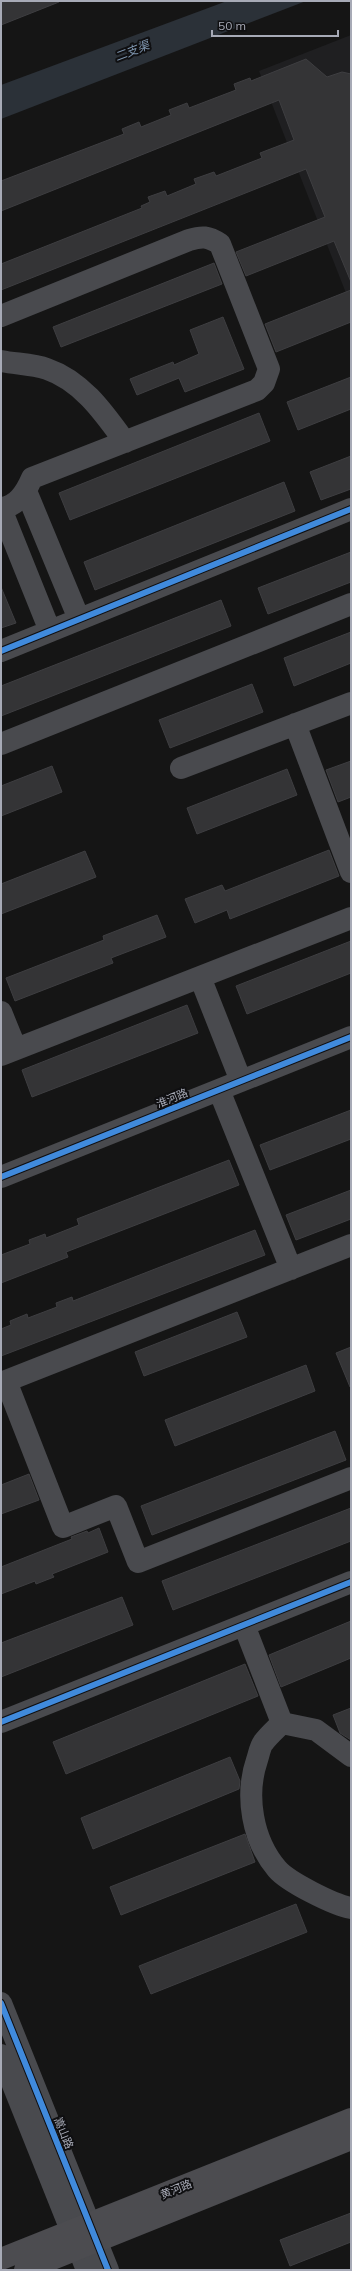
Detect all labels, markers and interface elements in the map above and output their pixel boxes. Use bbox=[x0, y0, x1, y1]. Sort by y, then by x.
scale bar bbox=[212, 12, 338, 38]
text: 50 m bbox=[218, 18, 246, 33]
water label: 二支渠 bbox=[112, 36, 153, 64]
street label: 淮河路 bbox=[154, 1085, 190, 1111]
street label: 嵩山路 bbox=[51, 2115, 77, 2151]
street label: 黄河路 bbox=[158, 2176, 194, 2202]

